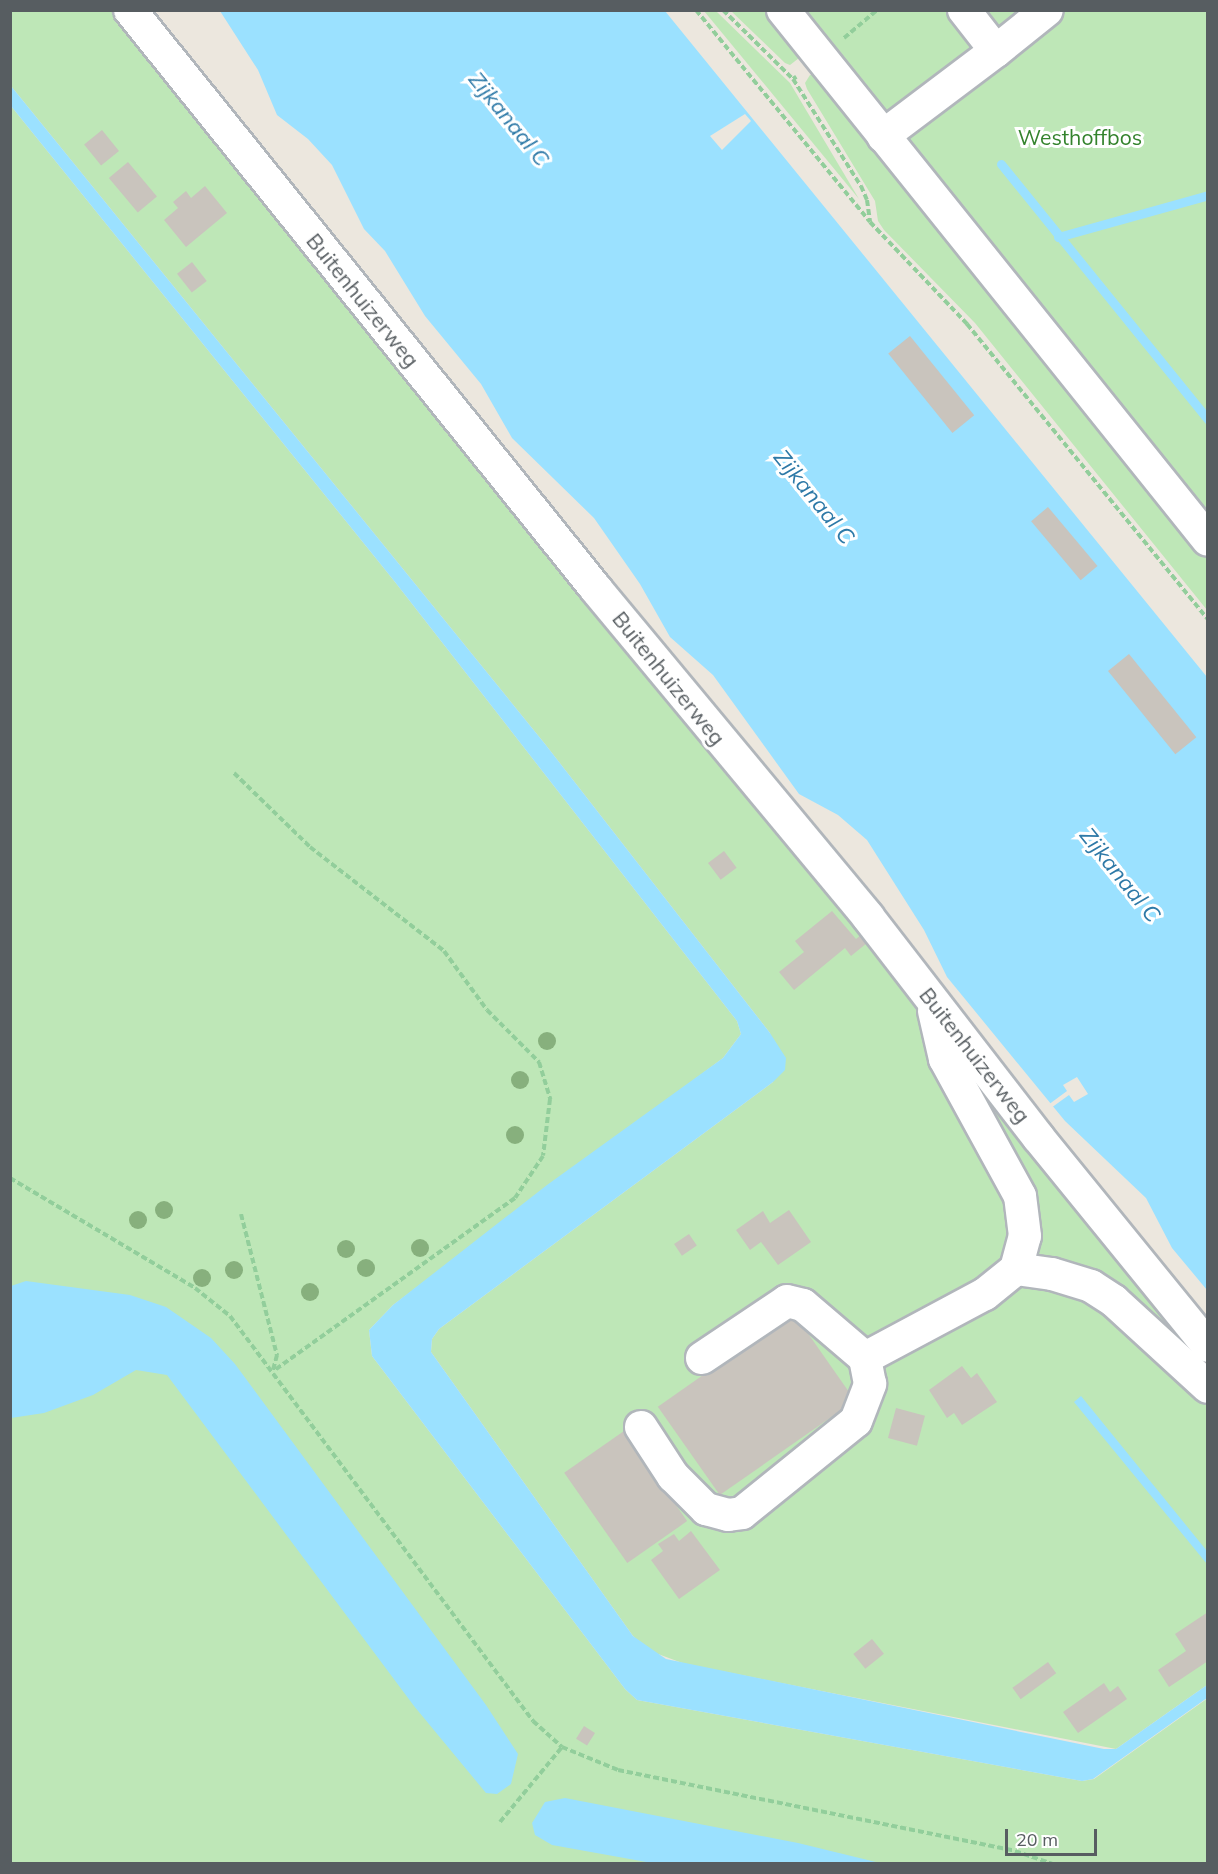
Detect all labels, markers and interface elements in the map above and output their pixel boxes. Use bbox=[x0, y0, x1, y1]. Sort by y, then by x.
water label: Zijkanaal C bbox=[463, 67, 555, 171]
park label: Westhoffbos bbox=[1018, 124, 1142, 150]
street label: Buitenhuizerweg bbox=[301, 228, 425, 372]
water label: Zijkanaal C bbox=[768, 445, 860, 549]
street label: Buitenhuizerweg bbox=[607, 606, 731, 750]
water label: Zijkanaal C bbox=[1074, 823, 1166, 927]
street label: Buitenhuizerweg bbox=[914, 982, 1036, 1128]
scale bar bbox=[1008, 1817, 1100, 1855]
text: 20 m bbox=[1016, 1828, 1058, 1851]

